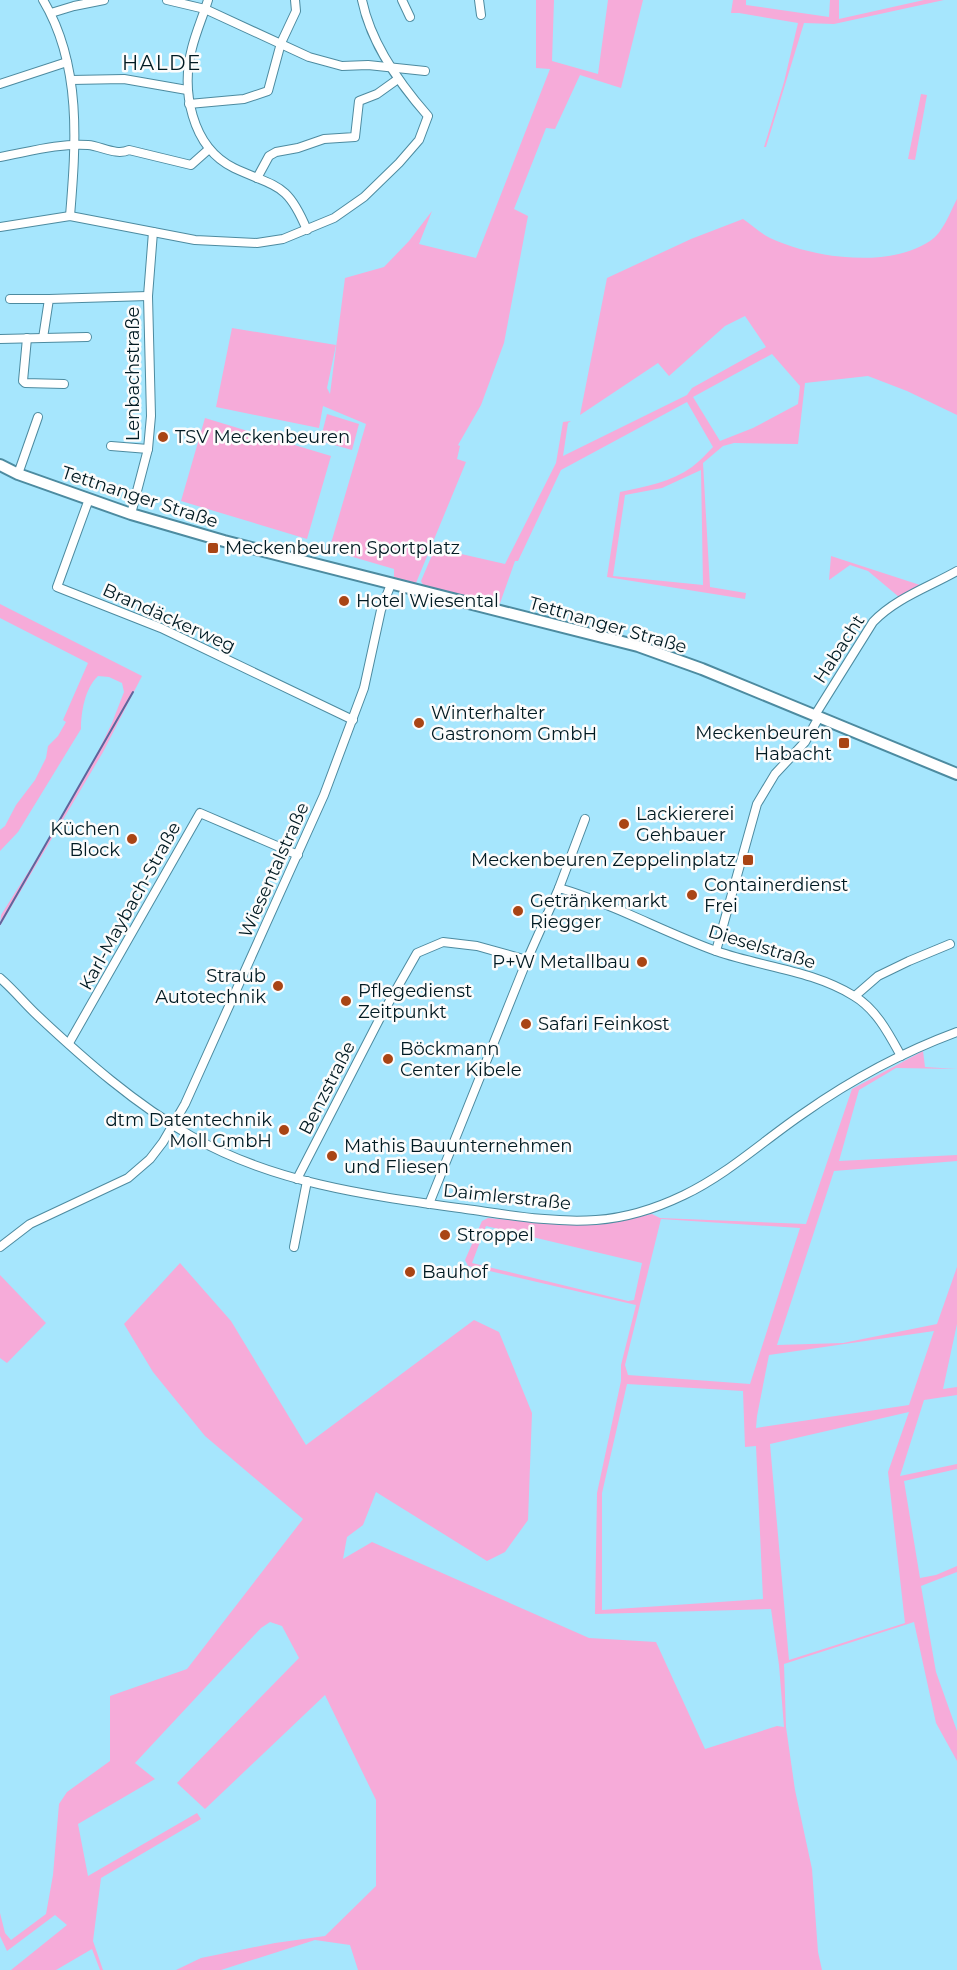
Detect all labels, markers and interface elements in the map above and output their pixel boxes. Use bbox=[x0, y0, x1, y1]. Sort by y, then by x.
district label: HALDE bbox=[122, 51, 202, 75]
street label: Lenbachstraße bbox=[122, 307, 144, 441]
place label: TSV Meckenbeuren bbox=[175, 426, 350, 448]
marker: TSV Meckenbeuren bbox=[156, 430, 170, 444]
street label: Tettnanger Straße bbox=[59, 461, 221, 533]
place label: Meckenbeuren Sportplatz bbox=[225, 537, 460, 559]
marker: Meckenbeuren Sportplatz bbox=[206, 541, 220, 555]
street label: Brandäckerweg bbox=[99, 579, 239, 657]
place label: Hotel Wiesental bbox=[356, 590, 499, 612]
street label: Tettnanger Straße bbox=[527, 592, 690, 658]
marker: Hotel Wiesental bbox=[337, 594, 351, 608]
street label: Habacht bbox=[809, 611, 869, 687]
place label: Winterhalter Gastronom GmbH bbox=[431, 702, 597, 745]
marker: Winterhalter Gastronom GmbH bbox=[412, 716, 426, 730]
place label: Meckenbeuren Habacht bbox=[695, 722, 832, 765]
marker: Meckenbeuren Habacht bbox=[837, 736, 851, 750]
street label: Wiesentalstraße bbox=[234, 799, 314, 941]
place label: Lackiererei Gehbauer bbox=[636, 803, 734, 846]
marker: Lackiererei Gehbauer bbox=[617, 817, 631, 831]
place label: Küchen Block bbox=[50, 818, 120, 861]
street label: Karl-Maybach-Straße bbox=[75, 818, 186, 994]
marker: Küchen Block bbox=[125, 832, 139, 846]
place label: Meckenbeuren Zeppelinplatz bbox=[471, 849, 736, 871]
marker: Meckenbeuren Zeppelinplatz bbox=[741, 853, 755, 867]
place label: Containerdienst Frei bbox=[704, 874, 848, 917]
marker: Containerdienst Frei bbox=[685, 888, 699, 902]
place label: Getränkemarkt Riegger bbox=[530, 890, 668, 933]
marker: Getränkemarkt Riegger bbox=[511, 904, 525, 918]
street label: Dieselstraße bbox=[706, 920, 818, 974]
place label: P+W Metallbau bbox=[492, 951, 630, 973]
marker: P+W Metallbau bbox=[635, 955, 649, 969]
place label: Straub Autotechnik bbox=[155, 965, 266, 1008]
marker: Straub Autotechnik bbox=[271, 979, 285, 993]
place label: Pflegedienst Zeitpunkt bbox=[358, 980, 472, 1023]
marker: Pflegedienst Zeitpunkt bbox=[339, 994, 353, 1008]
place label: Safari Feinkost bbox=[538, 1013, 670, 1035]
marker: Safari Feinkost bbox=[519, 1017, 533, 1031]
street label: Benzstraße bbox=[294, 1037, 360, 1138]
place label: Böckmann Center Kibele bbox=[400, 1038, 522, 1081]
marker: Böckmann Center Kibele bbox=[381, 1052, 395, 1066]
place label: dtm Datentechnik Moll GmbH bbox=[106, 1109, 272, 1152]
marker: dtm Datentechnik Moll GmbH bbox=[277, 1123, 291, 1137]
place label: Mathis Bauunternehmen und Fliesen bbox=[344, 1135, 572, 1178]
marker: Mathis Bauunternehmen und Fliesen bbox=[325, 1149, 339, 1163]
street label: Daimlerstraße bbox=[442, 1179, 572, 1215]
place label: Stroppel bbox=[457, 1224, 534, 1246]
marker: Stroppel bbox=[438, 1228, 452, 1242]
place label: Bauhof bbox=[422, 1261, 489, 1283]
marker: Bauhof bbox=[403, 1265, 417, 1279]

